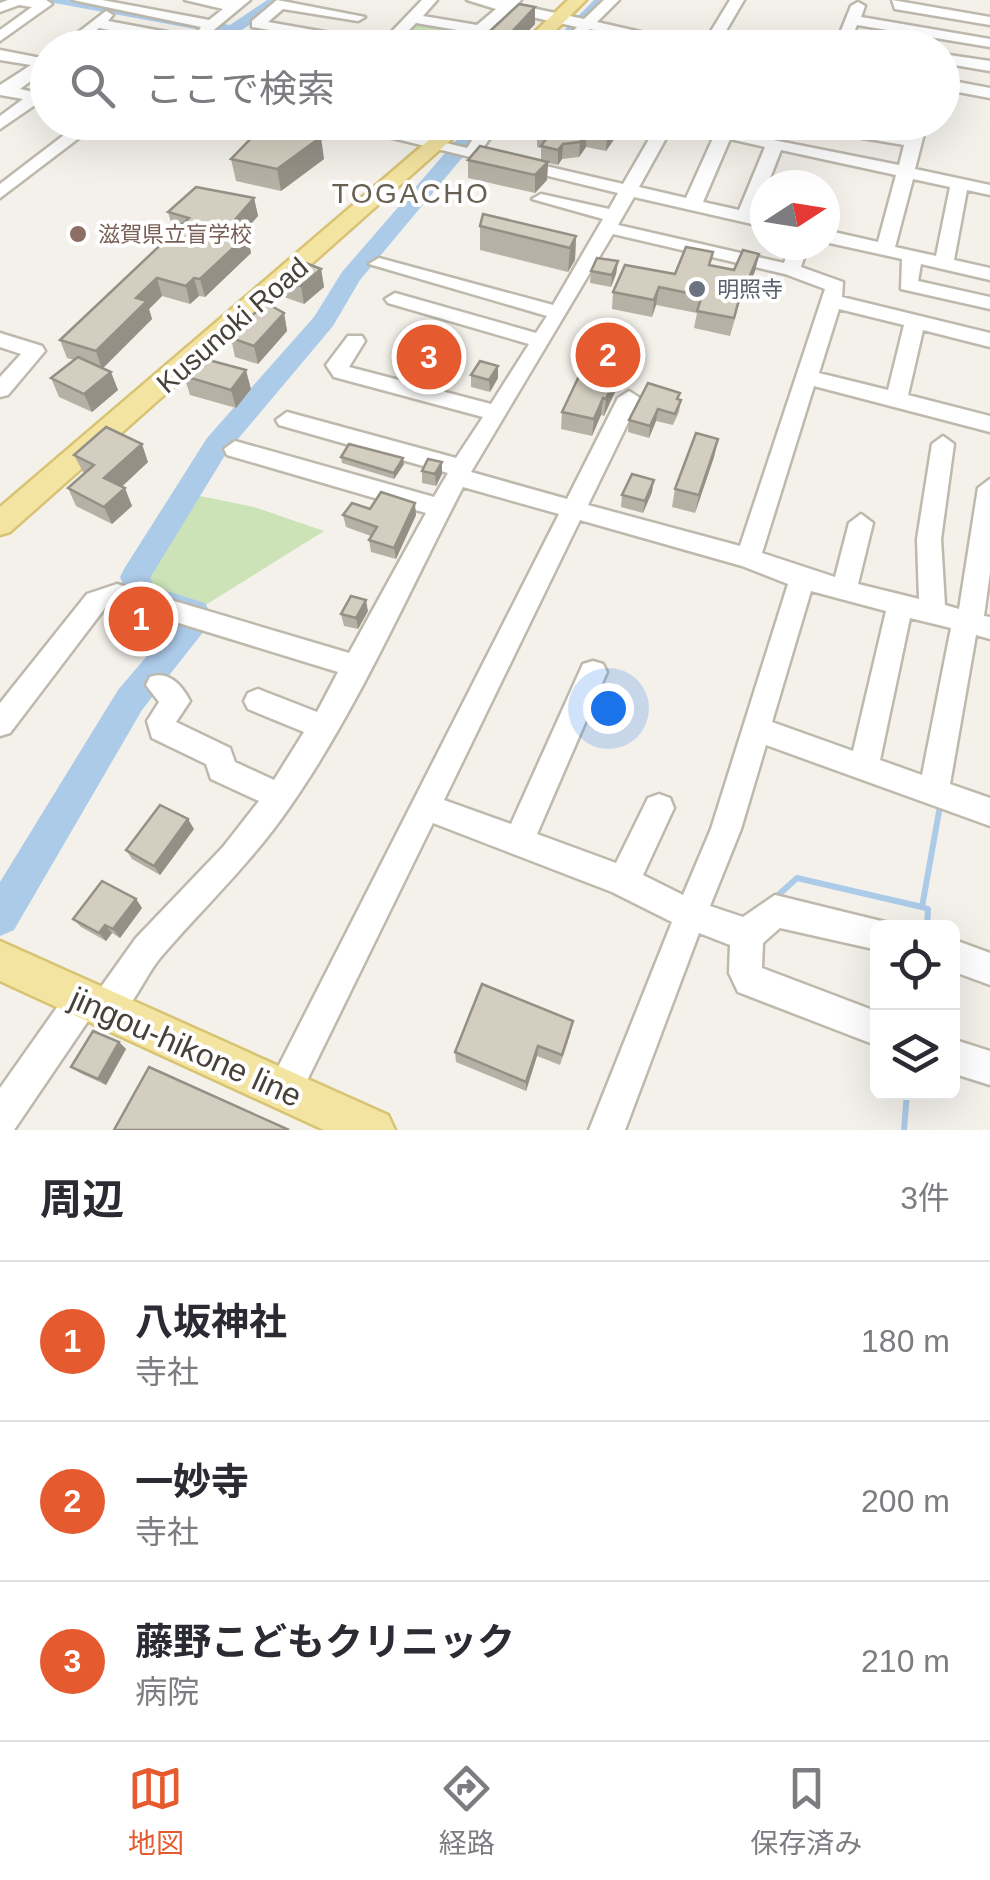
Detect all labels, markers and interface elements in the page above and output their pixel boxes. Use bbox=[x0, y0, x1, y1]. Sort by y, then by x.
search box bbox=[30, 30, 960, 140]
icon: search bbox=[65, 58, 120, 113]
text: ここで検索 bbox=[145, 68, 335, 110]
north arrow bbox=[750, 170, 840, 260]
district label: TOGACHO bbox=[332, 178, 490, 209]
place label: 滋賀県立盲学校 bbox=[98, 222, 252, 247]
marker: 滋賀県立盲学校 bbox=[67, 223, 89, 245]
street label: Kusunoki Road bbox=[150, 251, 314, 399]
place label: 明照寺 bbox=[717, 277, 783, 302]
marker: 明照寺 bbox=[686, 278, 708, 300]
pin: 2 bbox=[576, 318, 640, 392]
pin: 3 bbox=[396, 320, 462, 394]
pin: 1 bbox=[108, 582, 174, 656]
your location bbox=[583, 683, 634, 734]
map controls bbox=[870, 920, 960, 1100]
button: locate bbox=[870, 920, 960, 1010]
street label: jingou-hikone line bbox=[64, 979, 307, 1114]
button: layers bbox=[870, 1010, 960, 1100]
text: 周辺 bbox=[40, 1176, 124, 1223]
text: 3件 bbox=[900, 1180, 950, 1216]
text: 八坂神社 bbox=[135, 1301, 287, 1343]
text: 1 bbox=[64, 1323, 81, 1359]
text: 180 m bbox=[861, 1323, 950, 1359]
text: 寺社 bbox=[135, 1354, 199, 1390]
text: 一妙寺 bbox=[135, 1461, 249, 1503]
text: 2 bbox=[64, 1483, 81, 1519]
text: 200 m bbox=[861, 1483, 950, 1519]
text: 寺社 bbox=[135, 1514, 199, 1550]
text: 藤野こどもクリニック bbox=[135, 1621, 515, 1663]
text: 3 bbox=[64, 1643, 81, 1679]
text: 210 m bbox=[861, 1643, 950, 1679]
text: 病院 bbox=[135, 1674, 199, 1710]
tab: 地図 bbox=[128, 1761, 184, 1861]
tab: 経路 bbox=[439, 1761, 495, 1861]
tab: 保存済み bbox=[750, 1761, 862, 1861]

